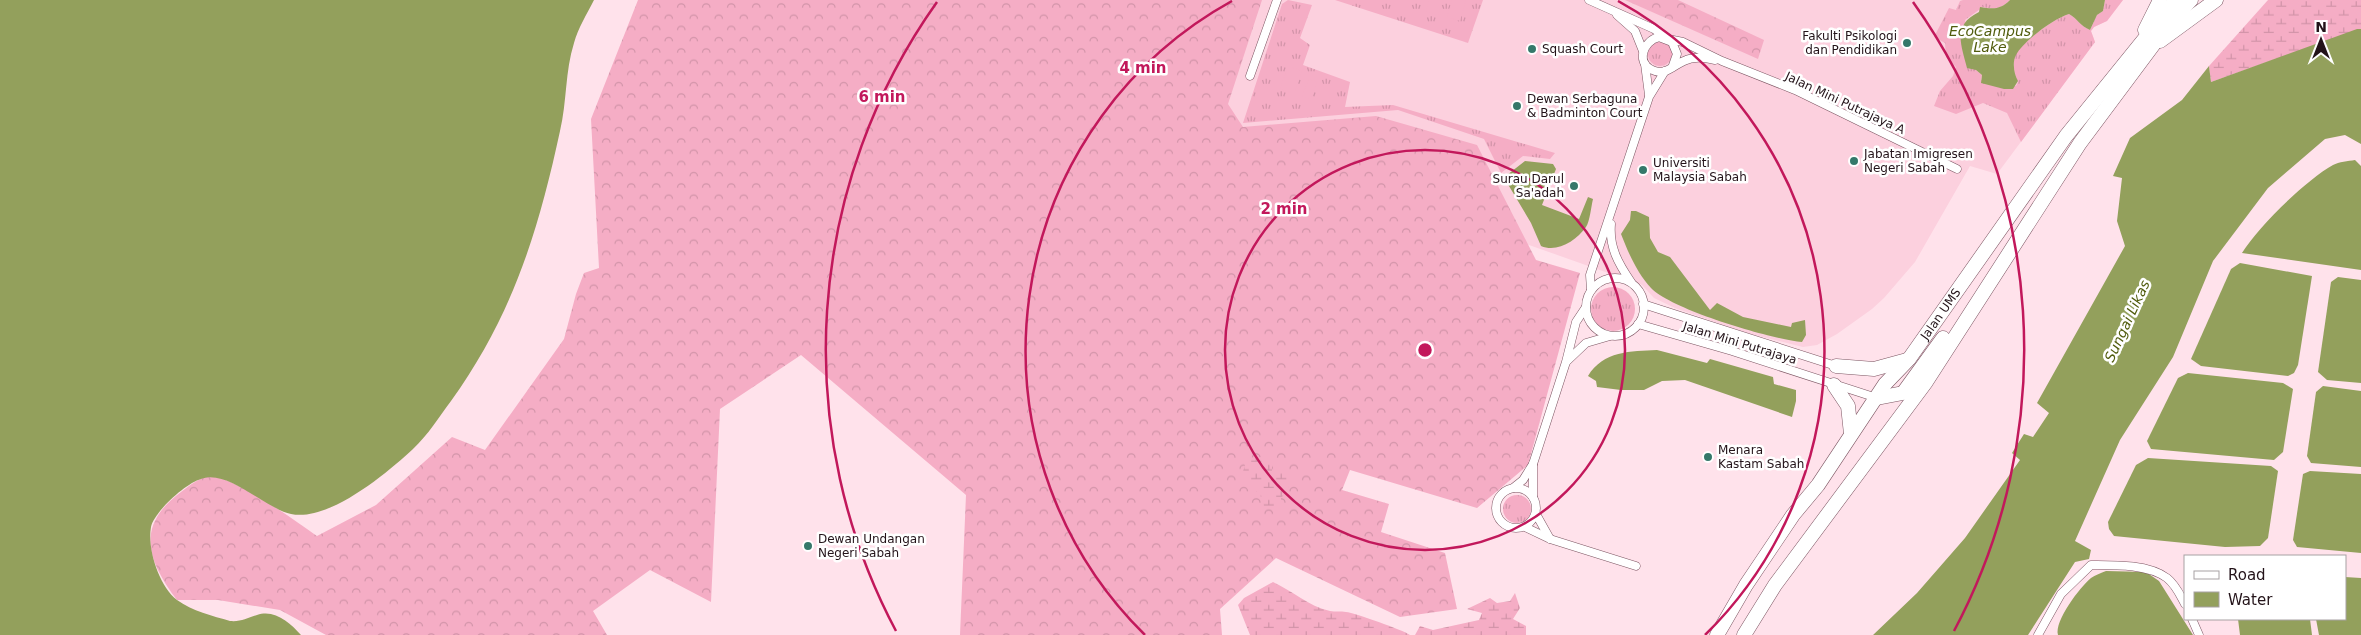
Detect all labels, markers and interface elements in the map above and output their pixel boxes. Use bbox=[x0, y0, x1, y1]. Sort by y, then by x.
north arrow bbox=[2296, 15, 2346, 65]
text: N bbox=[2315, 19, 2327, 35]
water label: EcoCampus Lake bbox=[1949, 23, 2031, 55]
place label: Fakulti Psikologi dan Pendidikan bbox=[1802, 29, 1897, 57]
marker: Fakulti Psikologi dan Pendidikan bbox=[1901, 37, 1913, 49]
place label: Squash Court bbox=[1542, 42, 1623, 56]
marker: Squash Court bbox=[1526, 43, 1538, 55]
text: 4 min bbox=[1119, 59, 1167, 77]
street label: Jalan Mini Putrajaya A bbox=[1782, 69, 1908, 137]
text: 6 min bbox=[858, 88, 906, 106]
place label: Dewan Serbaguna & Badminton Court bbox=[1527, 92, 1643, 120]
marker: Dewan Serbaguna & Badminton Court bbox=[1511, 100, 1523, 112]
place label: Jabatan Imigresen Negeri Sabah bbox=[1863, 147, 1973, 175]
marker: Jabatan Imigresen Negeri Sabah bbox=[1848, 155, 1860, 167]
place label: Universiti Malaysia Sabah bbox=[1653, 156, 1747, 184]
marker: Universiti Malaysia Sabah bbox=[1637, 164, 1649, 176]
place label: Surau Darul Sa'adah bbox=[1493, 172, 1564, 200]
marker: Surau Darul Sa'adah bbox=[1568, 180, 1580, 192]
text: 2 min bbox=[1260, 200, 1308, 218]
water label: Sungai Likas bbox=[2101, 278, 2153, 364]
street label: Jalan UMS bbox=[1917, 286, 1964, 343]
street label: Jalan Mini Putrajaya bbox=[1680, 319, 1799, 367]
centre of rings bbox=[1416, 341, 1434, 359]
place label: Menara Kastam Sabah bbox=[1718, 443, 1804, 471]
marker: Menara Kastam Sabah bbox=[1702, 451, 1714, 463]
place label: Dewan Undangan Negeri Sabah bbox=[818, 532, 925, 560]
marker: Dewan Undangan Negeri Sabah bbox=[802, 540, 814, 552]
legend bbox=[2184, 555, 2346, 620]
text: Road bbox=[2228, 566, 2266, 584]
text: Water bbox=[2228, 591, 2273, 609]

